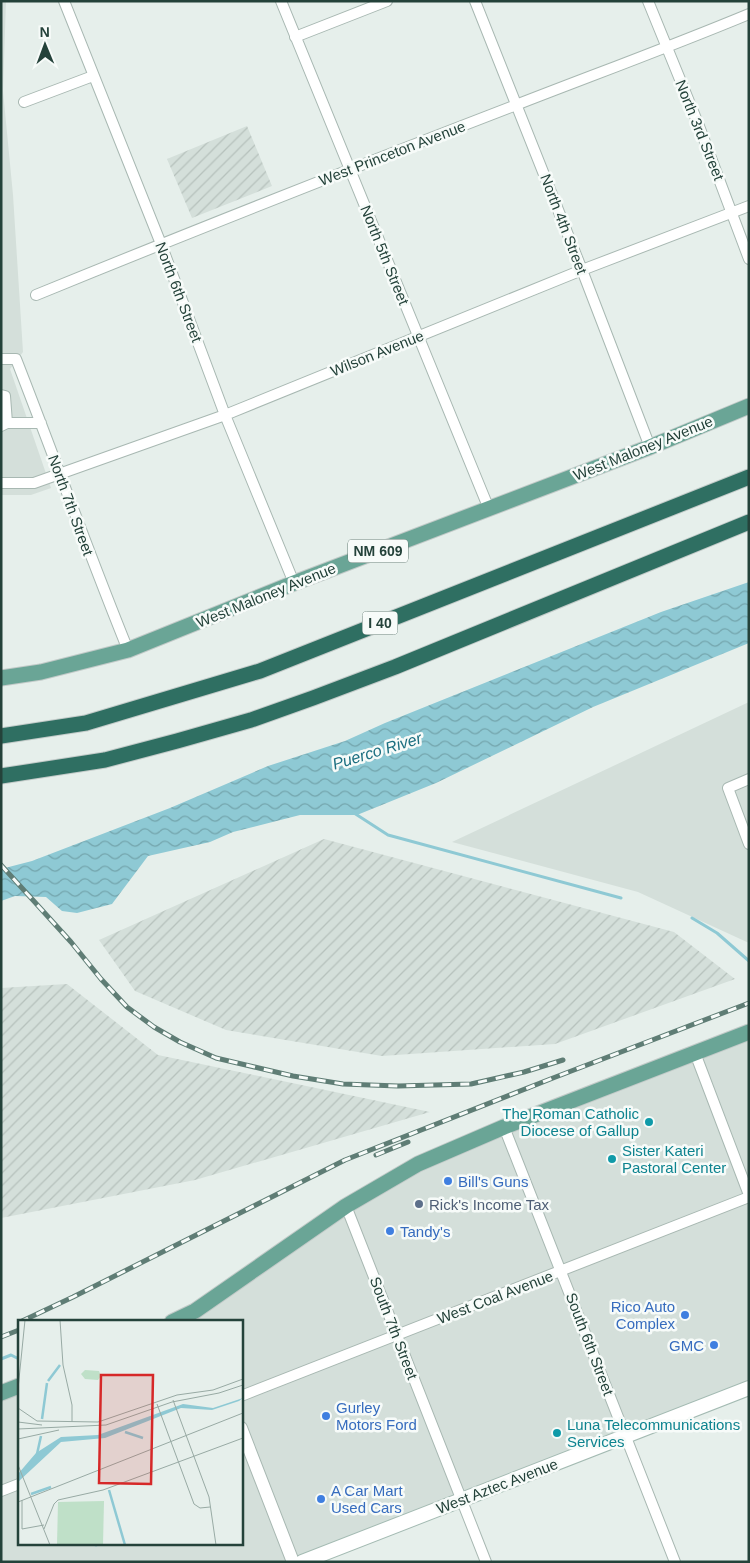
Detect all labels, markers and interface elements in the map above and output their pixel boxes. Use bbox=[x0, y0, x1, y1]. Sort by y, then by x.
north arrow bbox=[20, 20, 70, 70]
text: N bbox=[40, 24, 50, 40]
street label: North 3rd Street bbox=[672, 77, 728, 183]
street label: West Princeton Avenue bbox=[316, 117, 468, 189]
street label: North 4th Street bbox=[537, 172, 591, 277]
street label: North 5th Street bbox=[357, 203, 413, 308]
street label: North 6th Street bbox=[152, 240, 206, 345]
street label: Wilson Avenue bbox=[328, 327, 426, 379]
street label: West Maloney Avenue bbox=[571, 412, 715, 484]
street label: North 7th Street bbox=[45, 452, 97, 558]
road number: NM 609 bbox=[348, 540, 408, 562]
street label: West Maloney Avenue bbox=[194, 559, 338, 631]
road number: I 40 bbox=[362, 612, 398, 634]
water label: Puerco River bbox=[330, 729, 424, 773]
place label: The Roman Catholic Diocese of Gallup bbox=[502, 1105, 639, 1139]
marker: The Roman Catholic Diocese of Gallup bbox=[643, 1116, 655, 1128]
place label: Sister Kateri Pastoral Center bbox=[622, 1142, 726, 1176]
marker: Sister Kateri Pastoral Center bbox=[606, 1153, 618, 1165]
place label: Bill's Guns bbox=[458, 1173, 528, 1190]
marker: Bill's Guns bbox=[442, 1175, 454, 1187]
place label: Rick's Income Tax bbox=[429, 1196, 550, 1213]
marker: Rick's Income Tax bbox=[413, 1198, 425, 1210]
place label: Tandy's bbox=[400, 1223, 450, 1240]
marker: Tandy's bbox=[384, 1225, 396, 1237]
street label: West Coal Avenue bbox=[435, 1267, 555, 1327]
street label: South 7th Street bbox=[367, 1274, 422, 1382]
street label: South 6th Street bbox=[563, 1290, 618, 1398]
place label: Rico Auto Complex bbox=[611, 1298, 675, 1332]
marker: Rico Auto Complex bbox=[679, 1309, 691, 1321]
inset map bbox=[18, 1320, 242, 1546]
place label: GMC bbox=[669, 1337, 704, 1354]
marker: GMC bbox=[708, 1339, 720, 1351]
place label: Gurley Motors Ford bbox=[336, 1399, 417, 1433]
marker: Gurley Motors Ford bbox=[320, 1410, 332, 1422]
place label: Luna Telecommunications Services bbox=[567, 1416, 740, 1450]
marker: Luna Telecommunications Services bbox=[551, 1427, 563, 1439]
street label: West Aztec Avenue bbox=[434, 1455, 560, 1517]
place label: A Car Mart Used Cars bbox=[331, 1482, 404, 1516]
marker: A Car Mart Used Cars bbox=[315, 1493, 327, 1505]

